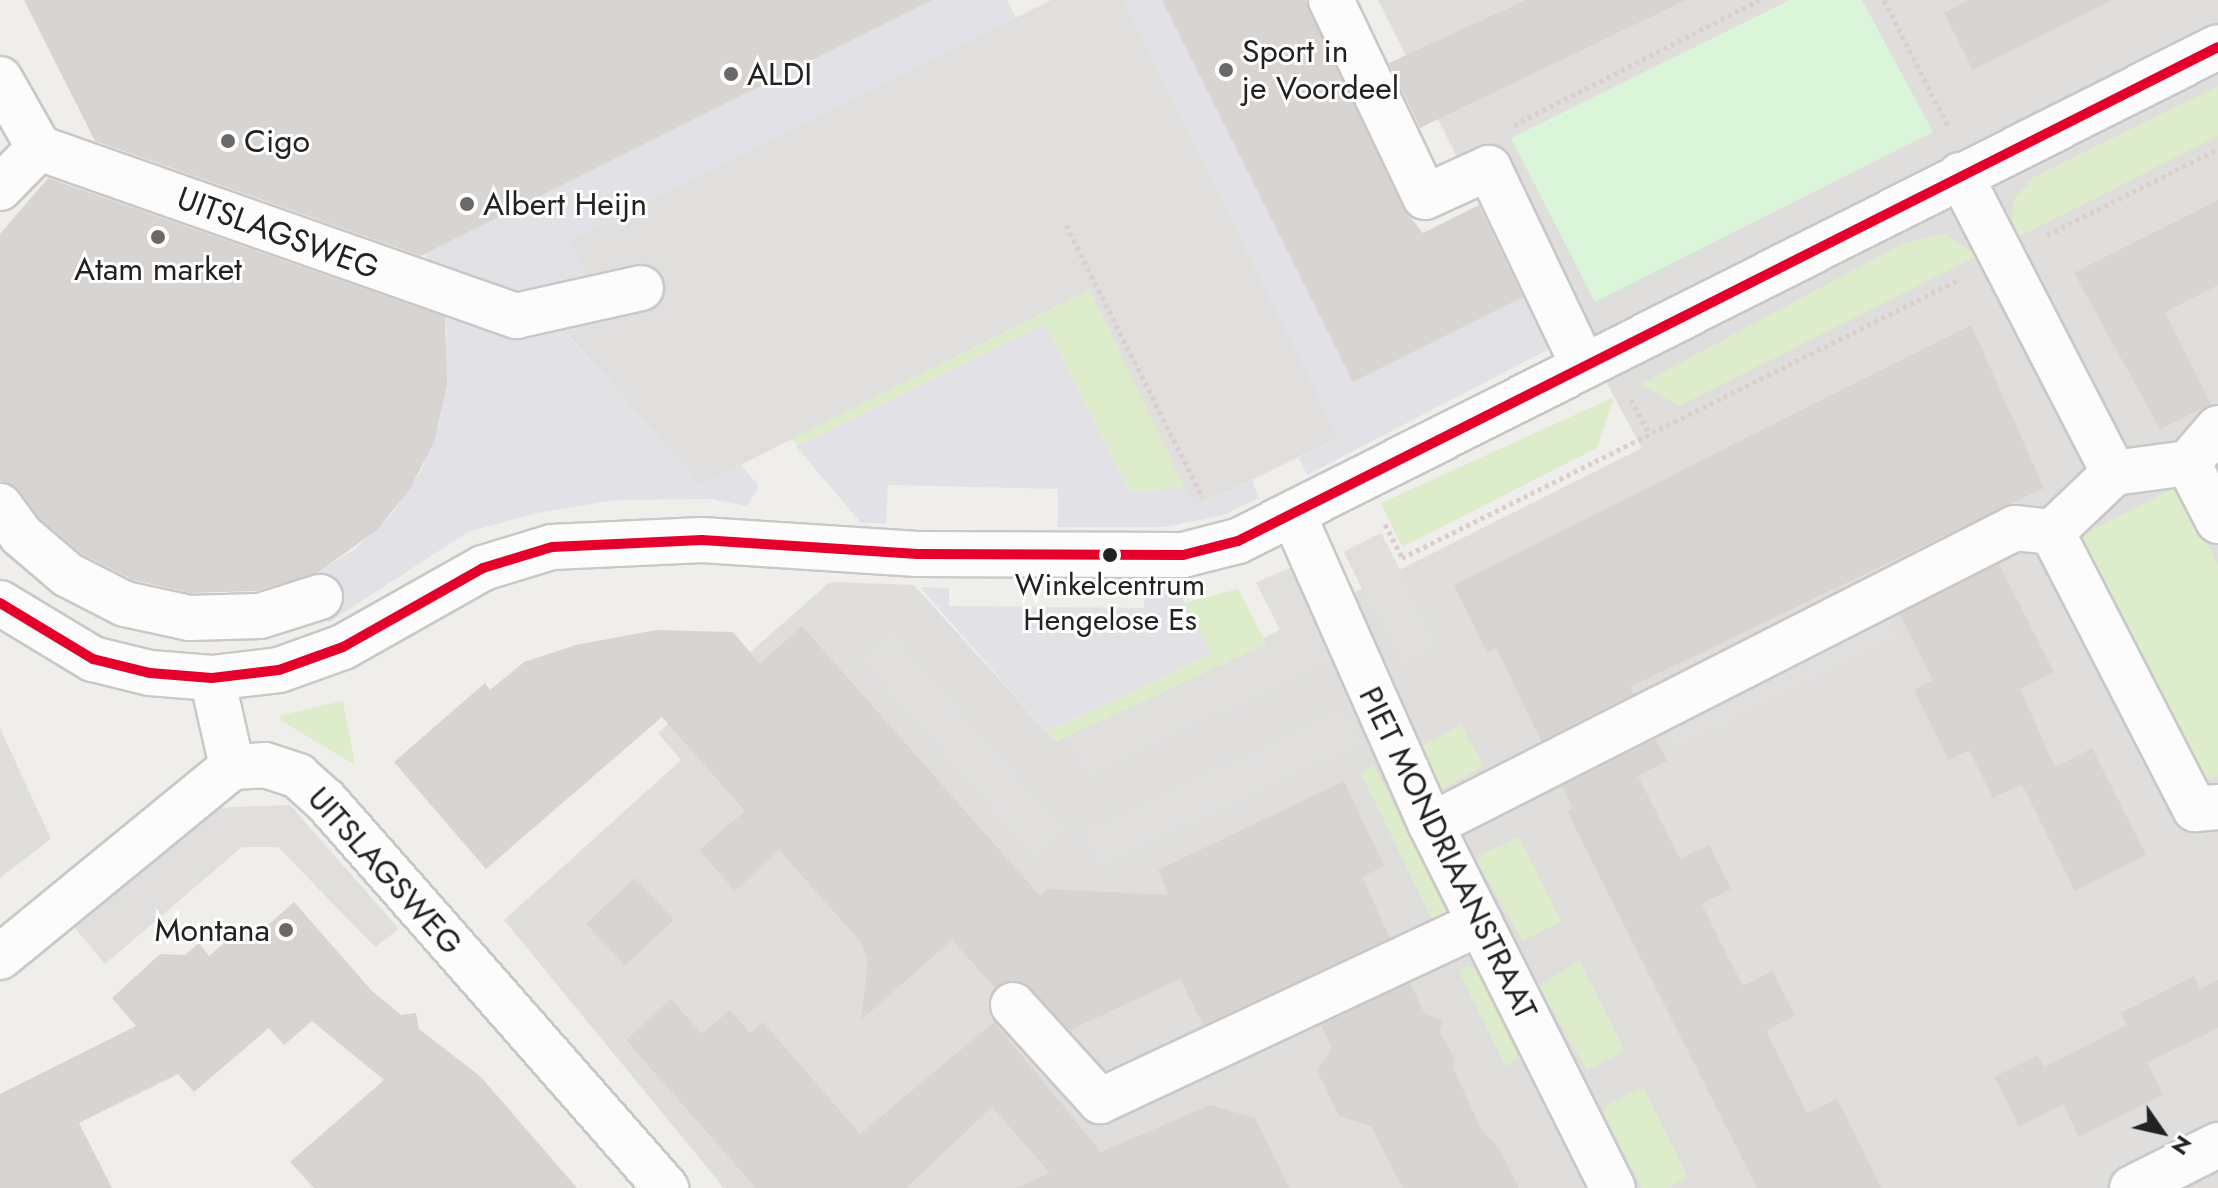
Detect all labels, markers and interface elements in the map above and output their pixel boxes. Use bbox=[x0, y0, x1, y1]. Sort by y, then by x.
place label: Sport in je Voordeel bbox=[1242, 33, 1399, 108]
place label: ALDI bbox=[747, 55, 812, 93]
marker: Sport in je Voordeel bbox=[1217, 61, 1235, 79]
marker: ALDI bbox=[722, 65, 740, 83]
place label: Cigo bbox=[244, 122, 310, 160]
marker: Cigo bbox=[219, 132, 237, 150]
street label: UITSLAGSWEG bbox=[172, 179, 384, 287]
place label: Albert Heijn bbox=[483, 185, 647, 223]
marker: Albert Heijn bbox=[458, 195, 476, 213]
marker: Atam market bbox=[149, 228, 167, 246]
place label: Atam market bbox=[74, 250, 242, 288]
marker: Winkelcentrum Hengelose Es bbox=[1102, 547, 1118, 563]
place label: Winkelcentrum Hengelose Es bbox=[1015, 567, 1205, 638]
street label: PIET MONDRIAANSTRAAT bbox=[1351, 680, 1545, 1026]
street label: UITSLAGSWEG bbox=[300, 779, 470, 963]
place label: Montana bbox=[155, 911, 270, 949]
marker: Montana bbox=[277, 921, 295, 939]
north arrow bbox=[2122, 1092, 2202, 1172]
text: N bbox=[2164, 1129, 2200, 1162]

